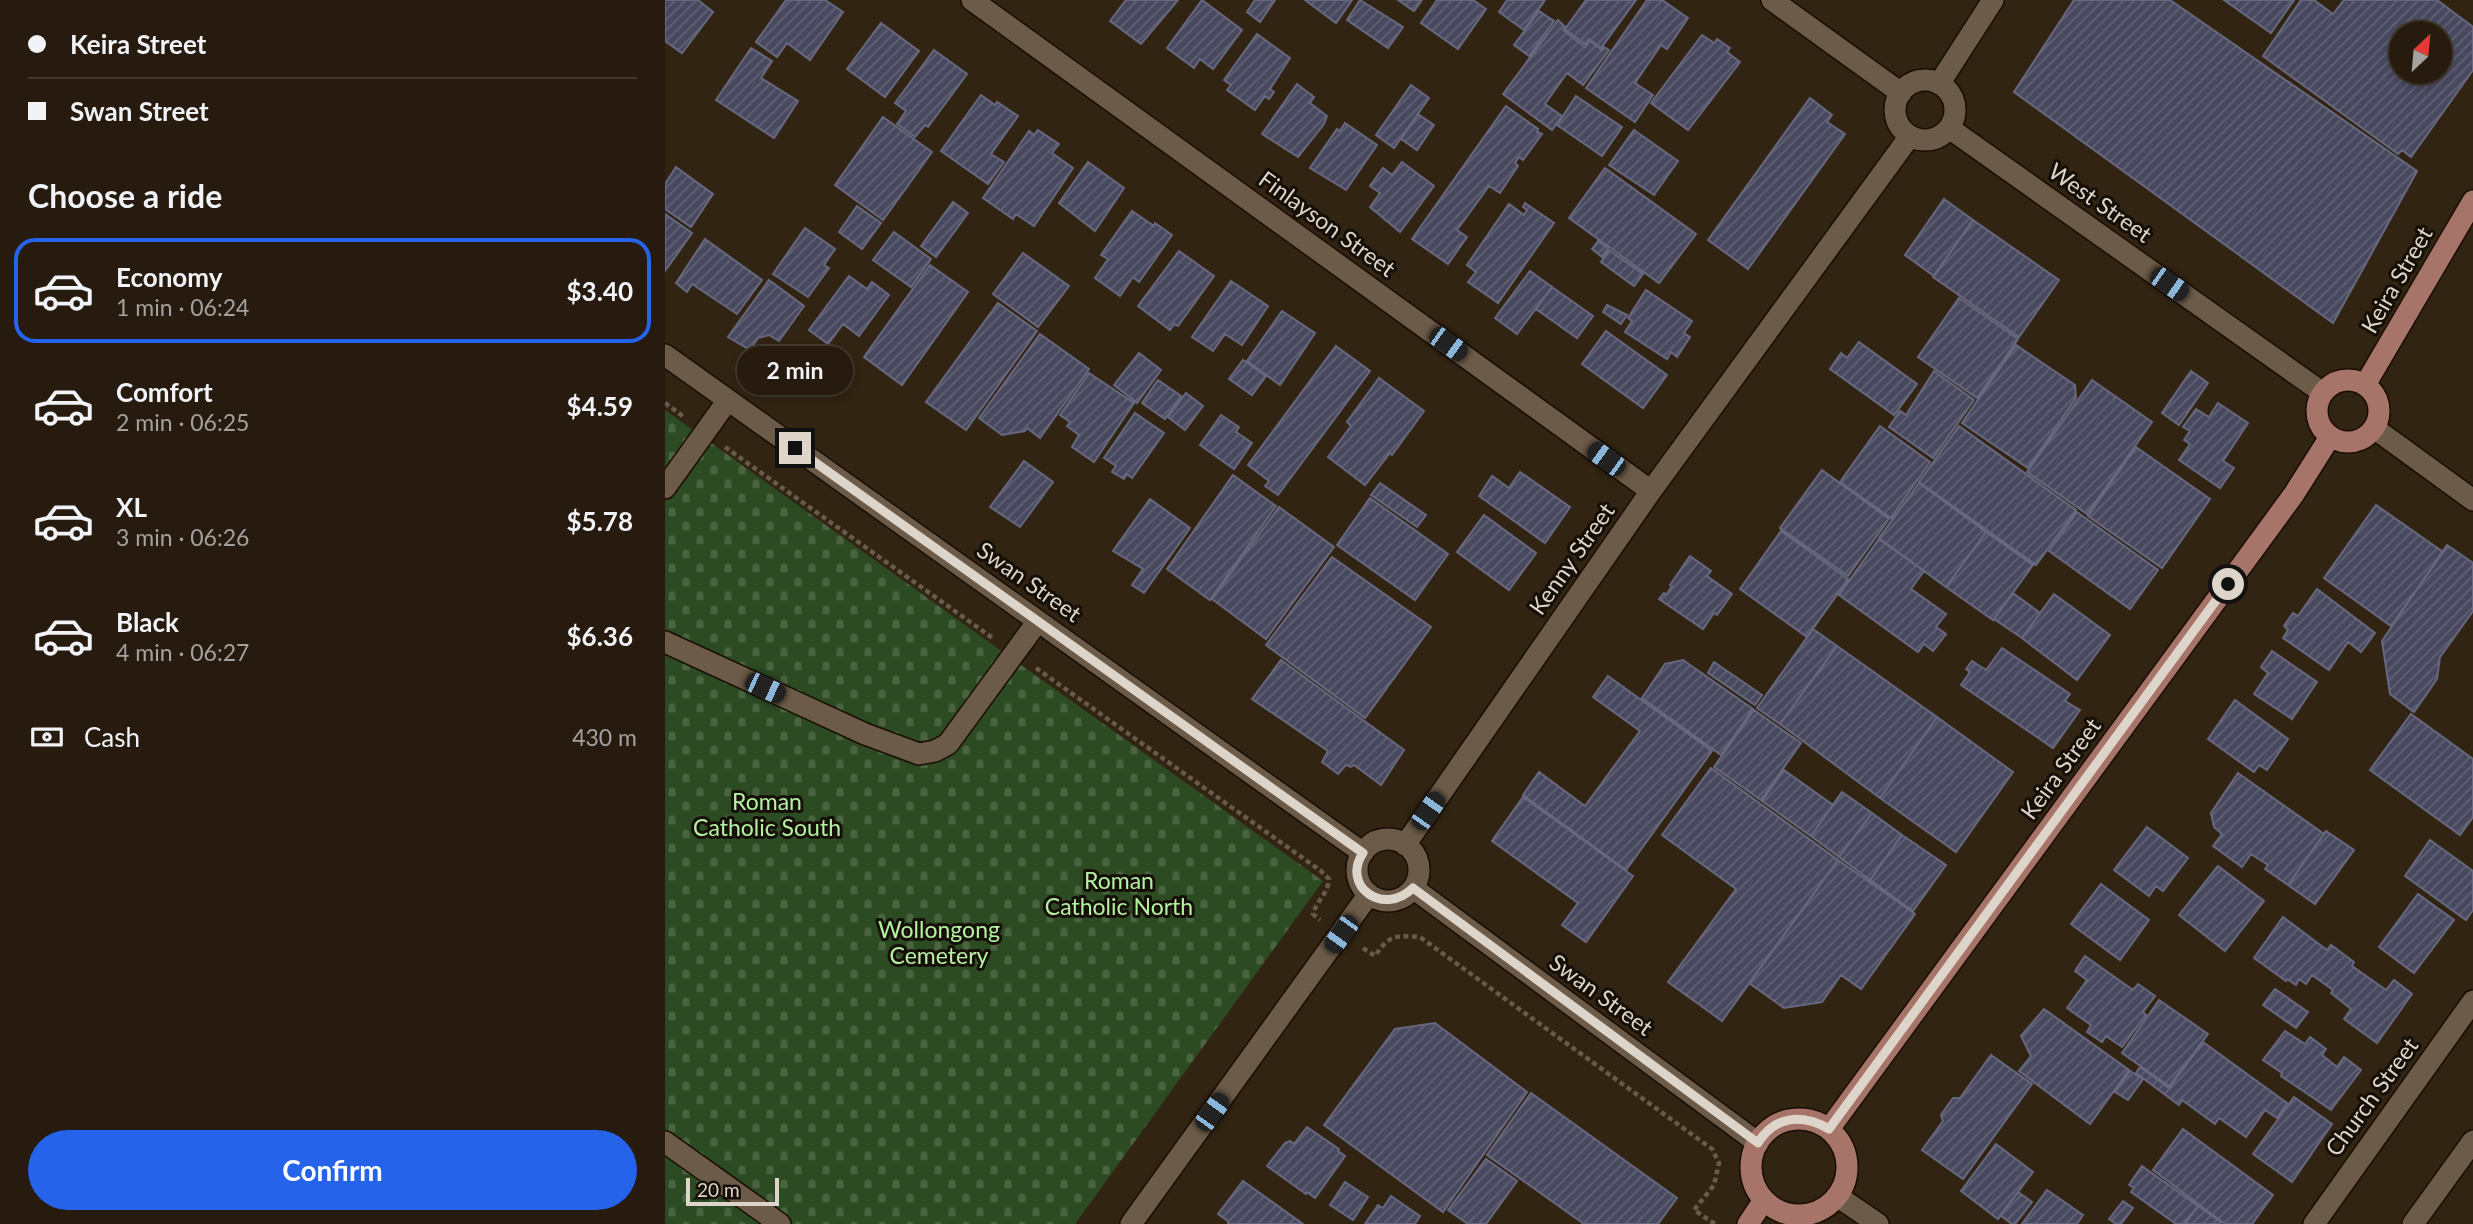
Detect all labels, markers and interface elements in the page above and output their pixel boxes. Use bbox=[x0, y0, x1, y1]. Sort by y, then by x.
north arrow bbox=[2389, 21, 2452, 84]
map controls bbox=[2389, 21, 2452, 84]
text: Keira Street bbox=[70, 28, 206, 60]
text: Swan Street bbox=[70, 95, 209, 127]
street label: West Street bbox=[2044, 156, 2158, 248]
street label: Finlayson Street bbox=[1254, 164, 1402, 283]
text: Choose a ride bbox=[28, 176, 222, 215]
street label: Keira Street bbox=[2354, 221, 2438, 338]
icon: car bbox=[32, 259, 95, 322]
text: Economy bbox=[116, 261, 222, 293]
car bbox=[2146, 263, 2193, 305]
text: $3.40 bbox=[567, 275, 633, 307]
text: 1 min · 06:24 bbox=[116, 293, 249, 321]
car bbox=[1425, 323, 1472, 365]
callout: 2 min bbox=[737, 346, 853, 396]
text: 2 min bbox=[766, 356, 824, 384]
icon: car bbox=[32, 374, 95, 437]
text: Comfort bbox=[116, 376, 213, 408]
text: $4.59 bbox=[567, 390, 633, 422]
text: 2 min · 06:25 bbox=[116, 408, 249, 436]
route end bbox=[779, 432, 811, 464]
car bbox=[1583, 438, 1630, 480]
icon: car bbox=[32, 489, 95, 552]
text: XL bbox=[116, 491, 147, 523]
street label: Kenny Street bbox=[1523, 497, 1620, 620]
text: $5.78 bbox=[567, 505, 633, 537]
text: 3 min · 06:26 bbox=[116, 523, 249, 551]
street label: Swan Street bbox=[972, 535, 1088, 628]
route start bbox=[2212, 568, 2244, 600]
icon: car bbox=[32, 604, 95, 667]
text: Black bbox=[116, 606, 179, 638]
text: $6.36 bbox=[567, 620, 633, 652]
text: 4 min · 06:27 bbox=[116, 638, 249, 666]
car bbox=[742, 670, 789, 706]
street label: Keira Street bbox=[2014, 712, 2107, 824]
icon: cash bbox=[28, 718, 66, 756]
text: Cash bbox=[84, 721, 140, 753]
text: 430 m bbox=[572, 723, 637, 751]
park label: Roman Catholic South bbox=[693, 787, 841, 841]
car bbox=[1408, 788, 1449, 834]
park label: Roman Catholic North bbox=[1045, 866, 1193, 920]
car bbox=[1321, 911, 1362, 957]
park label: Wollongong Cemetery bbox=[878, 915, 1000, 969]
street label: Swan Street bbox=[1545, 947, 1659, 1041]
street label: Church Street bbox=[2319, 1031, 2424, 1161]
car bbox=[1192, 1089, 1233, 1135]
button: Confirm bbox=[28, 1130, 637, 1210]
scale bar bbox=[686, 1175, 779, 1207]
text: 20 m bbox=[697, 1178, 740, 1201]

